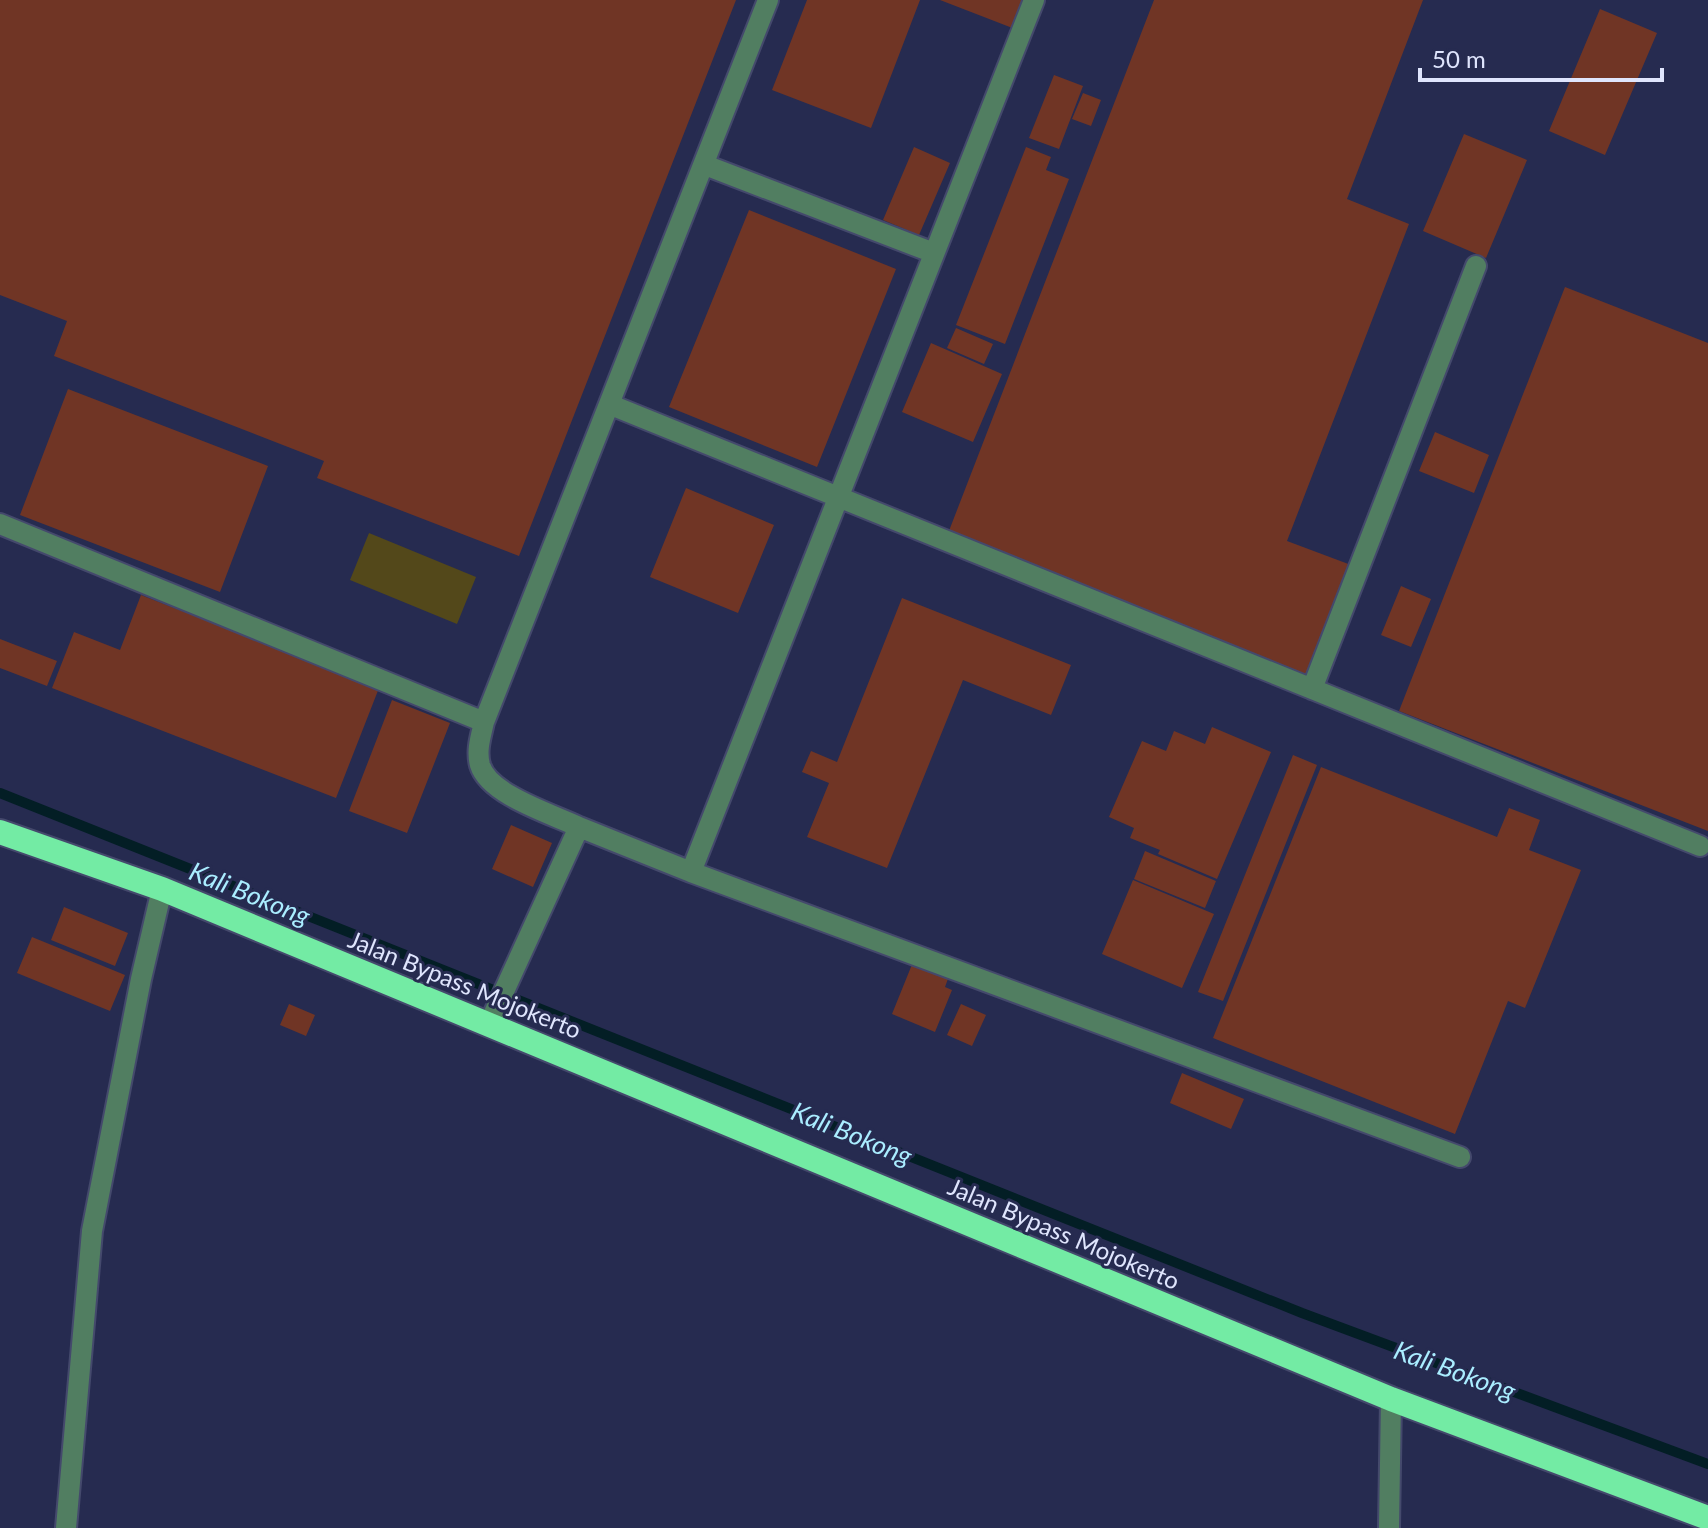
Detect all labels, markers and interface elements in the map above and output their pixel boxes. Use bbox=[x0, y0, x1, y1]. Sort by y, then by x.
scale bar bbox=[1420, 32, 1662, 82]
text: 50 m bbox=[1432, 44, 1486, 73]
water label: Kali Bokong bbox=[185, 854, 315, 932]
street label: Jalan Bypass Mojokerto bbox=[344, 924, 586, 1044]
water label: Kali Bokong bbox=[787, 1094, 917, 1172]
street label: Jalan Bypass Mojokerto bbox=[944, 1171, 1184, 1295]
water label: Kali Bokong bbox=[1390, 1333, 1521, 1407]

